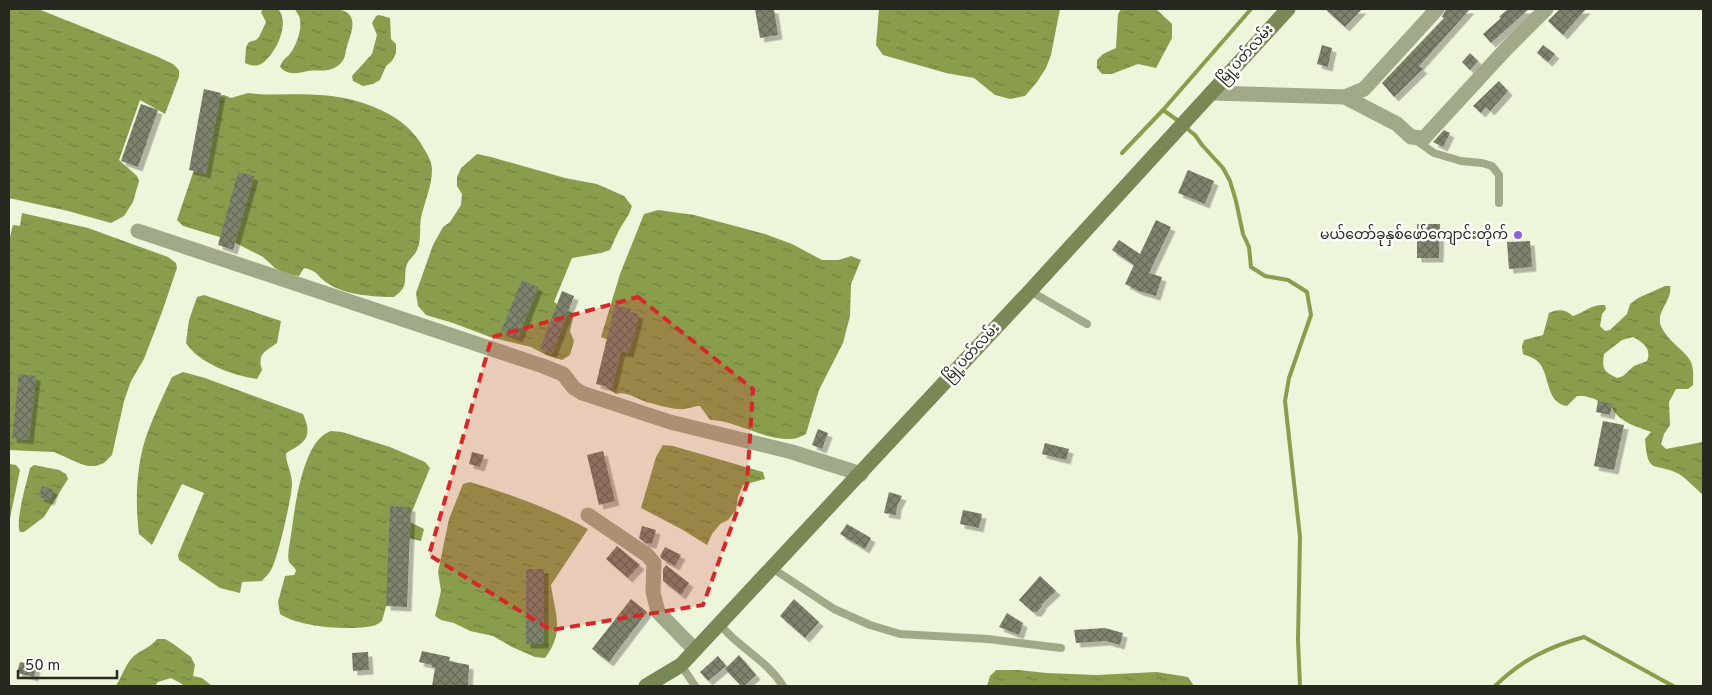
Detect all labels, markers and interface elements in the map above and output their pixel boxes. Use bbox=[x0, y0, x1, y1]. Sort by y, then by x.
street label: မြို့ပတ်လမ်း bbox=[1213, 20, 1279, 90]
place label: မယ်တော်ခုနှစ်ဖော်ကျောင်းတိုက် bbox=[1320, 224, 1508, 246]
marker: မယ်တော်ခုနှစ်ဖော်ကျောင်းတိုက် bbox=[1512, 229, 1524, 241]
street label: မြို့ပတ်လမ်း bbox=[938, 318, 1005, 387]
scale bar bbox=[18, 648, 116, 680]
text: 50 m bbox=[25, 657, 60, 676]

